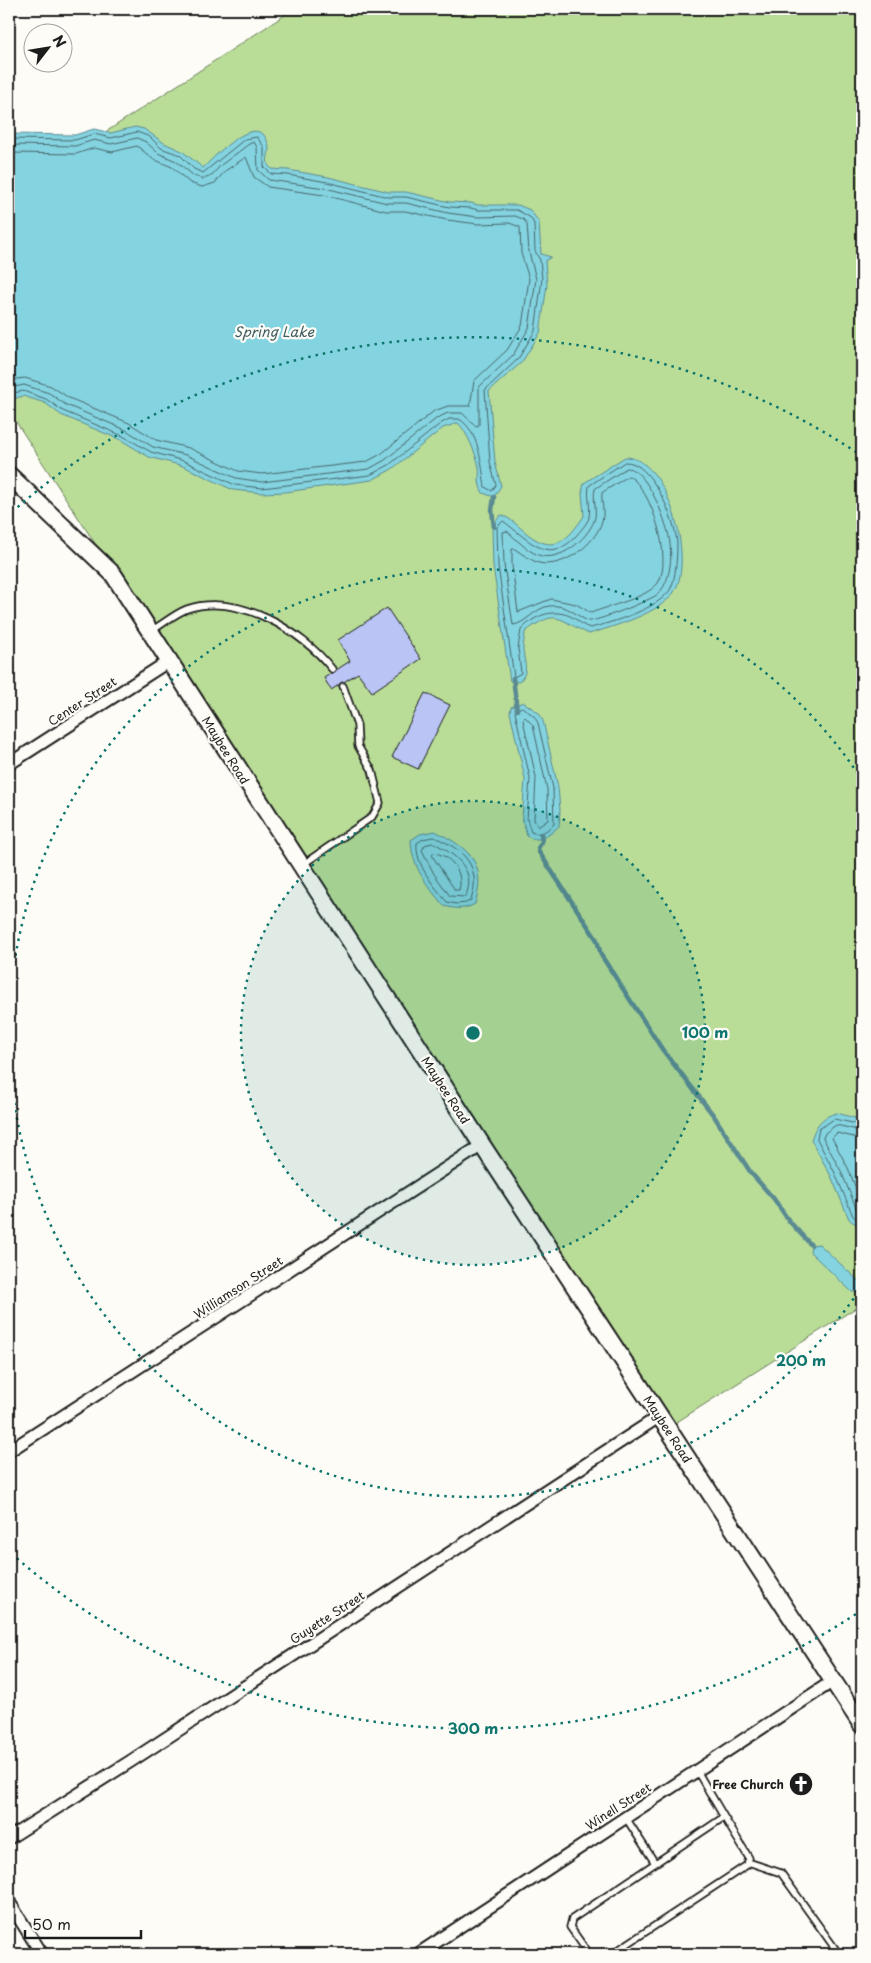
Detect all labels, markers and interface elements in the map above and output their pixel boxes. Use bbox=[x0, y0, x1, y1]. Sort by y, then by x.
north arrow bbox=[22, 22, 72, 72]
text: N bbox=[48, 31, 71, 51]
water label: Spring Lake bbox=[234, 321, 316, 342]
street label: Center Street bbox=[44, 672, 120, 730]
street label: Maybee Road bbox=[198, 712, 254, 788]
text: 100 m bbox=[682, 1020, 728, 1043]
centre of rings bbox=[464, 1024, 482, 1042]
street label: Maybee Road bbox=[417, 1053, 475, 1127]
street label: Williamson Street bbox=[190, 1251, 286, 1323]
text: 200 m bbox=[776, 1348, 826, 1371]
street label: Maybee Road bbox=[639, 1392, 697, 1466]
street label: Guyette Street bbox=[286, 1586, 368, 1648]
text: 300 m bbox=[448, 1716, 498, 1739]
church icon: Free Church bbox=[788, 1771, 814, 1797]
place label: Free Church bbox=[712, 1775, 784, 1793]
street label: Winell Street bbox=[582, 1778, 654, 1834]
scale bar bbox=[25, 1908, 141, 1940]
text: 50 m bbox=[32, 1912, 71, 1935]

